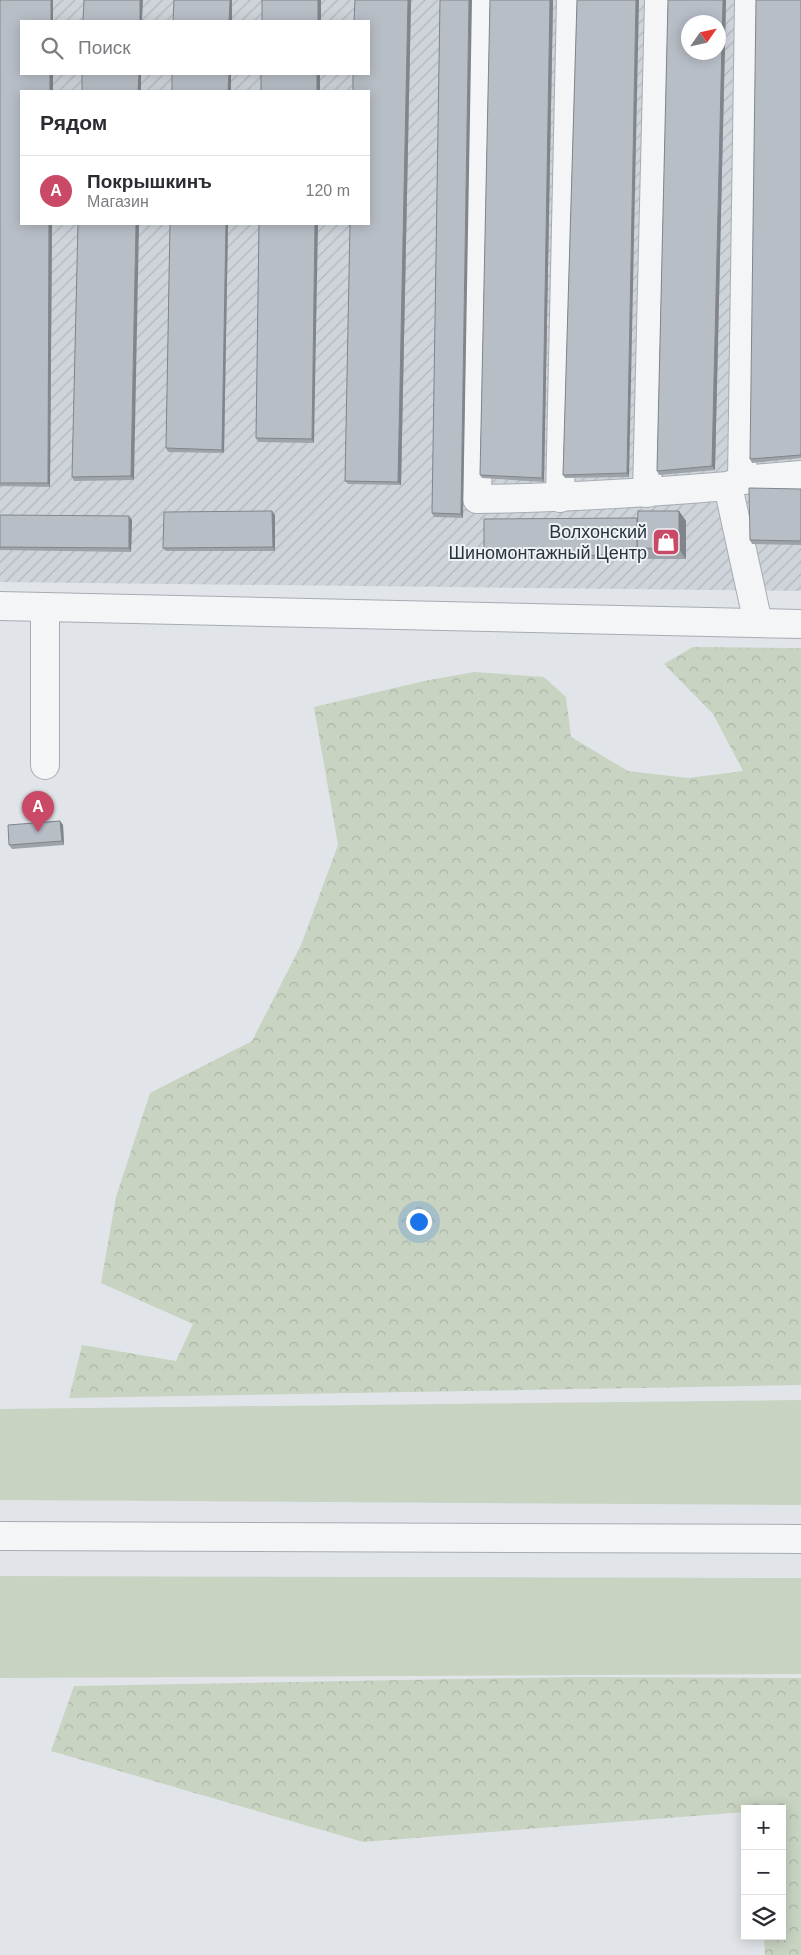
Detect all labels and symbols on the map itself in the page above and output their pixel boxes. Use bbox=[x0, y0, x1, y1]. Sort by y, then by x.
north arrow bbox=[681, 15, 726, 60]
place label: Волхонский Шиномонтажный Центр bbox=[449, 522, 647, 563]
shop icon: Волхонский Шиномонтажный Центр bbox=[651, 527, 681, 557]
pin: A bbox=[22, 791, 54, 832]
your location bbox=[406, 1209, 432, 1235]

